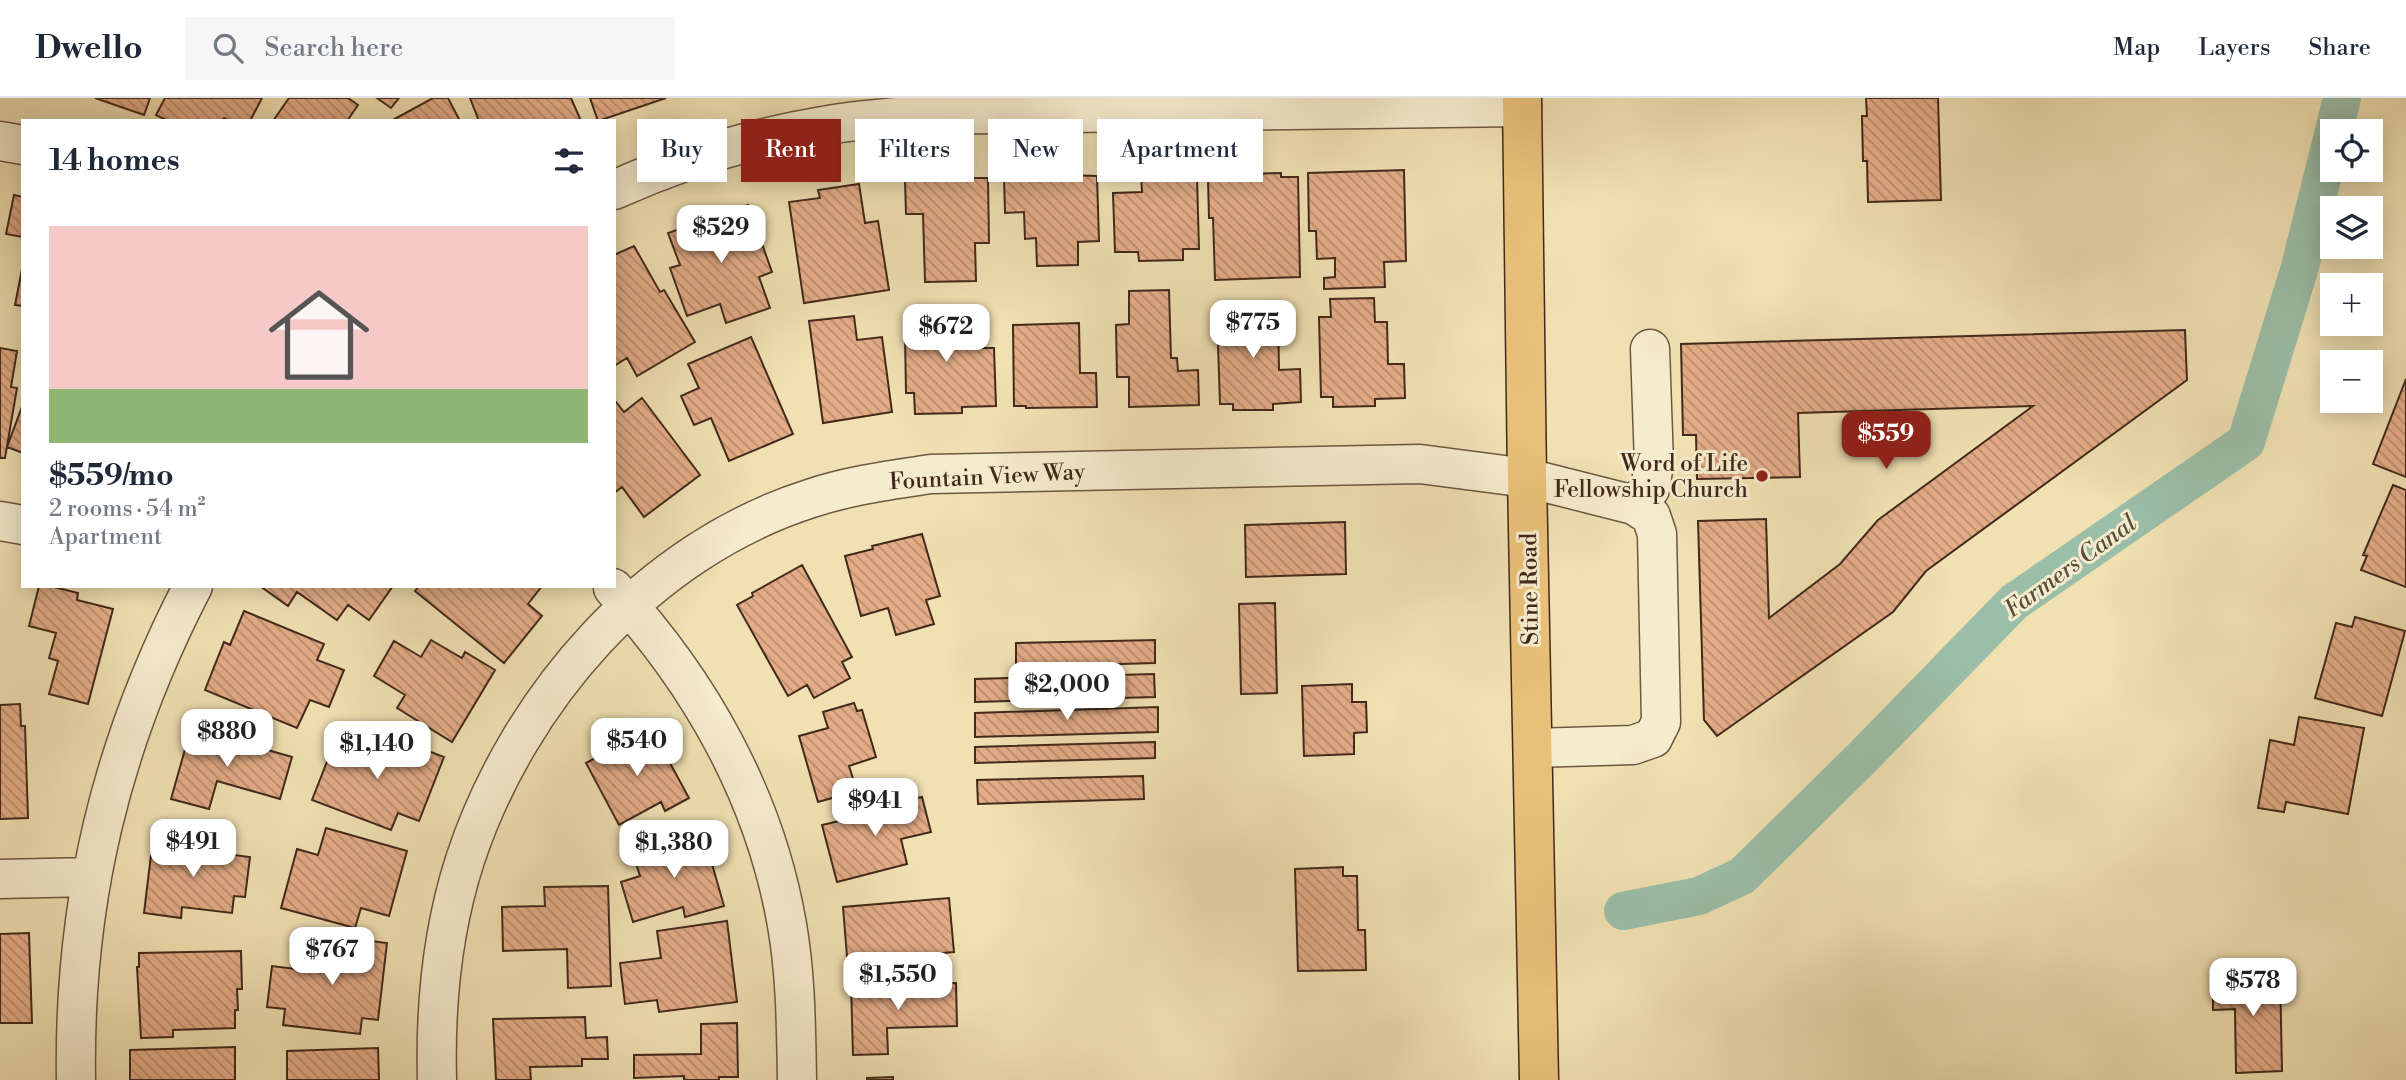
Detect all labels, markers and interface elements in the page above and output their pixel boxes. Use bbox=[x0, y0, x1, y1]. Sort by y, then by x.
search box bbox=[185, 17, 675, 80]
text: Dwello bbox=[35, 28, 143, 69]
icon: search bbox=[209, 29, 247, 67]
text: Search here bbox=[265, 32, 403, 64]
text: Map bbox=[2113, 33, 2160, 63]
text: Layers bbox=[2198, 33, 2270, 63]
text: Share bbox=[2308, 33, 2371, 63]
chip: Buy bbox=[637, 119, 727, 182]
chip: Rent bbox=[741, 119, 841, 182]
chip: Filters bbox=[855, 119, 974, 182]
chip: New bbox=[988, 119, 1083, 182]
chip: Apartment bbox=[1097, 119, 1263, 182]
map controls bbox=[2320, 119, 2383, 413]
button: locate bbox=[2320, 119, 2383, 182]
text: 14 homes bbox=[49, 142, 180, 180]
icon: filters bbox=[550, 142, 588, 180]
button: layers bbox=[2320, 196, 2383, 259]
pin: $529 bbox=[680, 206, 762, 265]
text: $529 bbox=[693, 214, 749, 242]
icon: home bbox=[256, 272, 382, 398]
button: + bbox=[2320, 273, 2383, 336]
pin: $775 bbox=[1212, 300, 1294, 360]
pin: $672 bbox=[905, 304, 987, 364]
text: $775 bbox=[1226, 309, 1280, 337]
text: $672 bbox=[919, 313, 973, 341]
button: − bbox=[2320, 350, 2383, 413]
pin: $559 bbox=[1845, 412, 1927, 471]
text: $559 bbox=[1858, 420, 1914, 448]
place label: Word of Life Fellowship Church bbox=[1554, 450, 1748, 504]
text: $559/mo bbox=[49, 457, 174, 495]
street label: Fountain View Way bbox=[888, 458, 1087, 496]
marker: Word of Life Fellowship Church bbox=[1754, 468, 1770, 484]
text: 2 rooms · 54 m² bbox=[49, 495, 206, 523]
water label: Farmers Canal bbox=[1999, 509, 2143, 625]
text: Apartment bbox=[49, 523, 162, 551]
street label: Stine Road bbox=[1515, 533, 1545, 645]
pin: $2,000 bbox=[1010, 662, 1124, 722]
text: $2,000 bbox=[1024, 671, 1110, 699]
pin: $880 bbox=[186, 710, 268, 769]
text: $880 bbox=[197, 718, 257, 746]
pin: $540 bbox=[596, 718, 678, 778]
pin: $1,140 bbox=[320, 722, 434, 781]
text: $540 bbox=[607, 727, 667, 755]
text: $1,140 bbox=[340, 730, 414, 758]
pin: $941 bbox=[834, 778, 916, 838]
text: $941 bbox=[848, 787, 902, 815]
pin: $491 bbox=[152, 820, 234, 879]
pin: $1,380 bbox=[617, 820, 731, 880]
text: $491 bbox=[166, 828, 220, 856]
text: $1,380 bbox=[635, 829, 713, 857]
pin: $767 bbox=[291, 928, 373, 987]
text: $767 bbox=[305, 936, 359, 964]
pin: $1,550 bbox=[841, 953, 955, 1012]
pin: $578 bbox=[2212, 958, 2294, 1018]
text: $1,550 bbox=[859, 961, 937, 989]
text: $578 bbox=[2225, 967, 2281, 995]

